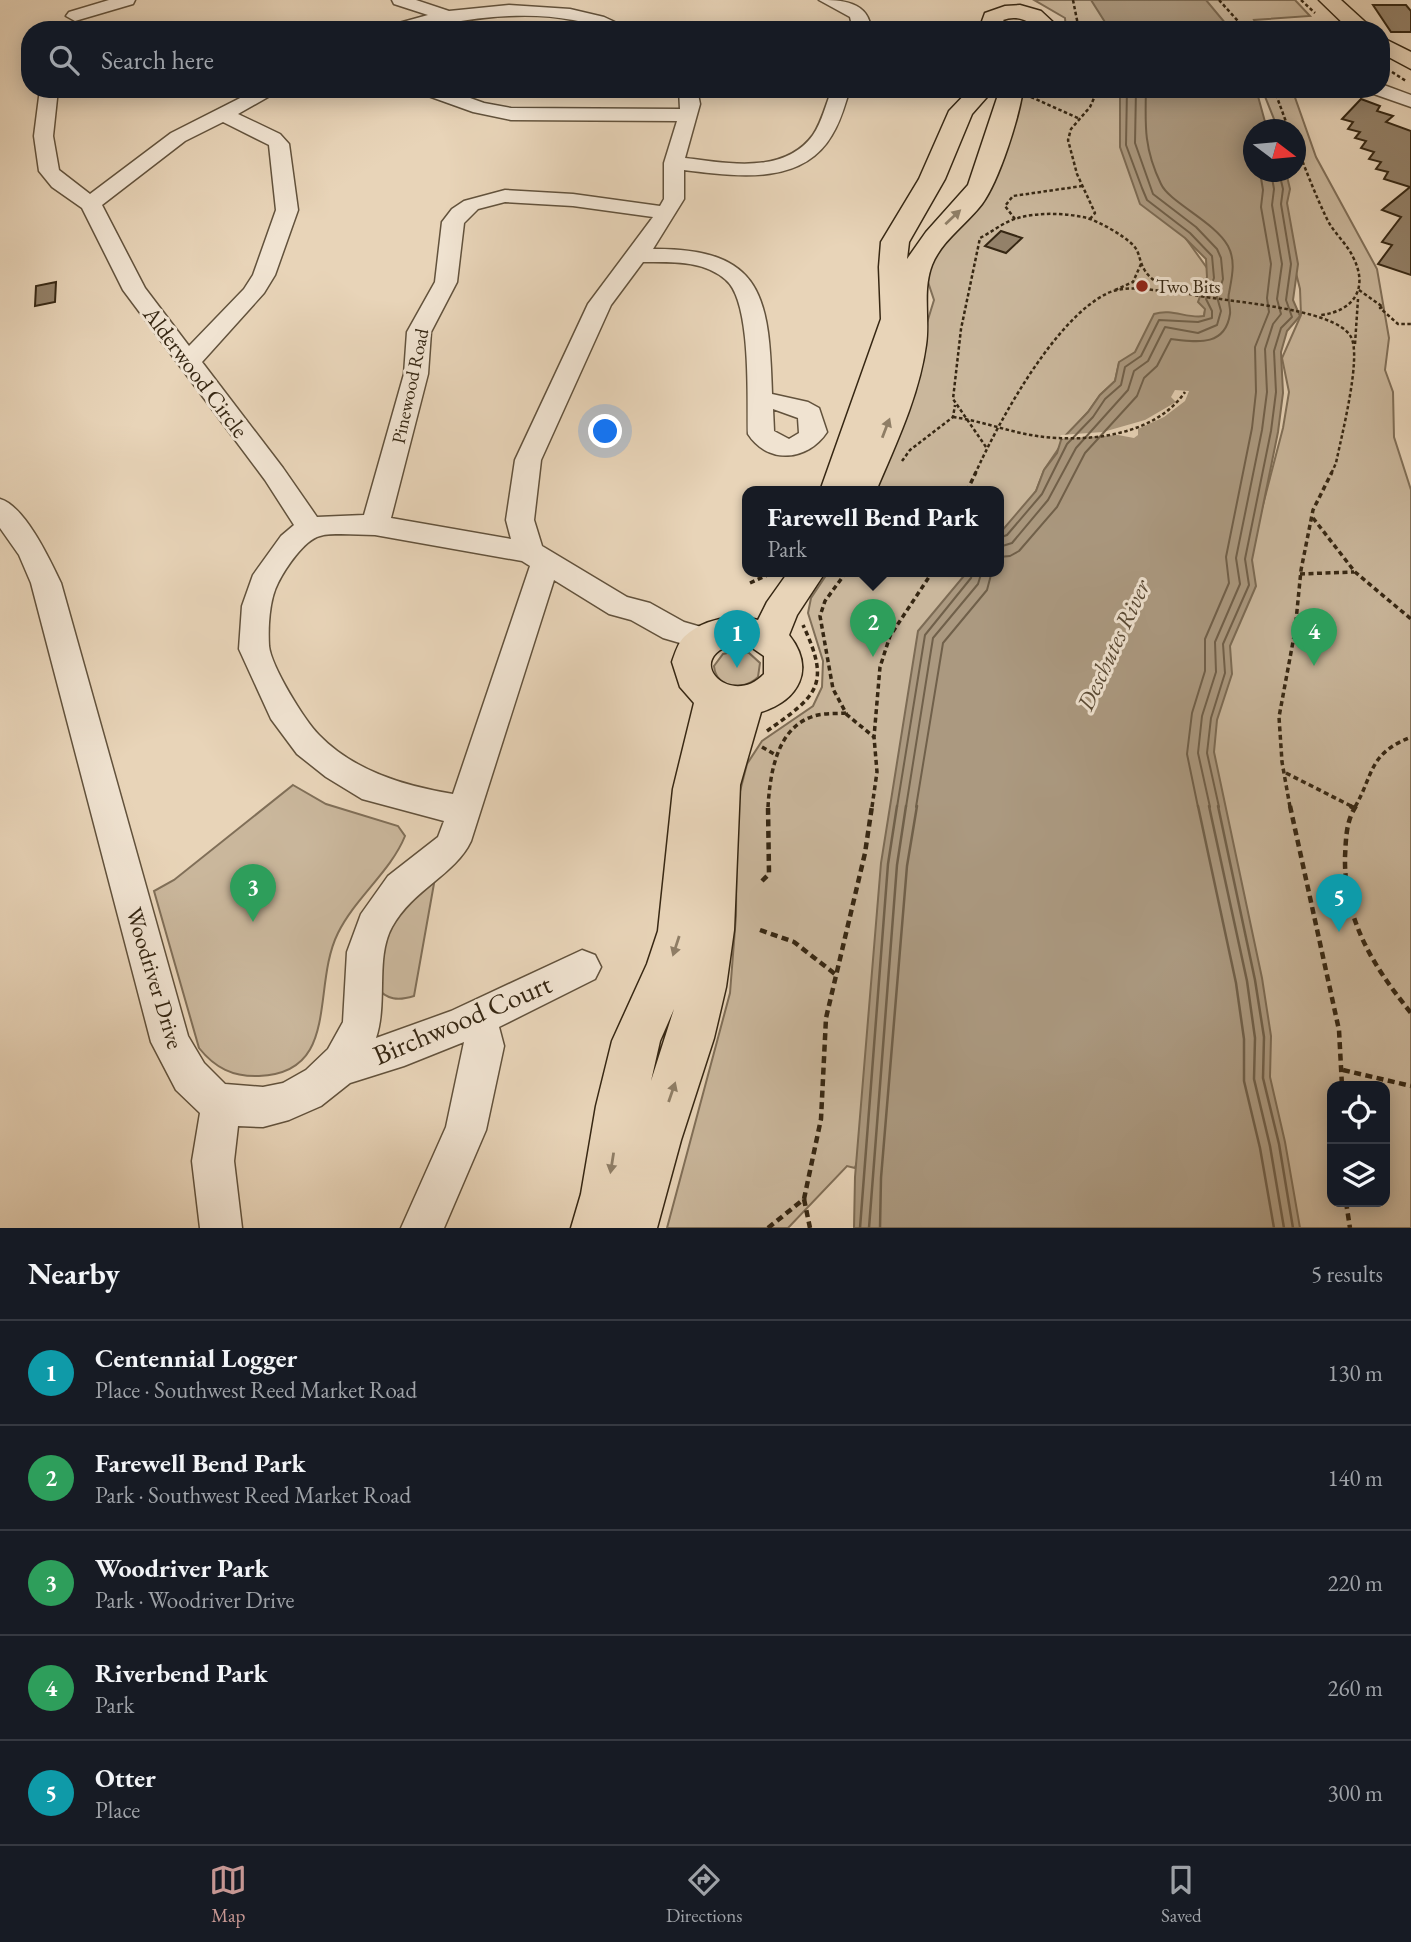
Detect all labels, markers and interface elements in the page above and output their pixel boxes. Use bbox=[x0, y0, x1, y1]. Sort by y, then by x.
search box bbox=[21, 21, 1390, 98]
icon: search bbox=[45, 41, 83, 79]
text: Search here bbox=[101, 43, 214, 77]
north arrow bbox=[1243, 119, 1306, 182]
one-way arrow bbox=[944, 210, 961, 226]
place label: Two Bits bbox=[1156, 274, 1221, 299]
marker: Two Bits bbox=[1134, 278, 1150, 294]
street label: Alderwood Circle bbox=[136, 299, 255, 444]
street label: Pinewood Road bbox=[386, 326, 434, 446]
your location bbox=[588, 414, 622, 448]
one-way arrow bbox=[881, 418, 892, 439]
popup bbox=[742, 486, 1004, 577]
text: Farewell Bend Park bbox=[768, 500, 978, 534]
text: Park bbox=[768, 534, 807, 564]
water label: Deschutes River bbox=[1069, 573, 1158, 716]
pin: 2 bbox=[850, 599, 896, 657]
pin: 4 bbox=[1291, 608, 1337, 666]
pin: 1 bbox=[714, 610, 760, 668]
pin: 3 bbox=[230, 864, 276, 922]
pin: 5 bbox=[1316, 874, 1362, 932]
street label: Woodriver Drive bbox=[119, 904, 191, 1052]
one-way arrow bbox=[670, 936, 681, 957]
street label: Birchwood Court bbox=[367, 965, 557, 1073]
map controls bbox=[1327, 1081, 1390, 1207]
button: locate bbox=[1327, 1081, 1390, 1144]
one-way arrow bbox=[667, 1082, 678, 1103]
button: layers bbox=[1327, 1144, 1390, 1207]
one-way arrow bbox=[606, 1152, 617, 1174]
text: Nearby bbox=[28, 1254, 120, 1293]
text: 5 results bbox=[1311, 1259, 1383, 1289]
text: Centennial Logger bbox=[95, 1341, 297, 1375]
text: 1 bbox=[45, 1358, 57, 1388]
text: 130 m bbox=[1327, 1358, 1383, 1388]
text: Place · Southwest Reed Market Road bbox=[95, 1375, 417, 1405]
text: Farewell Bend Park bbox=[95, 1446, 306, 1480]
text: 2 bbox=[45, 1463, 57, 1493]
text: 140 m bbox=[1327, 1463, 1383, 1493]
text: Park · Southwest Reed Market Road bbox=[95, 1480, 411, 1510]
text: Woodriver Park bbox=[95, 1551, 269, 1585]
text: 3 bbox=[45, 1568, 57, 1598]
text: 220 m bbox=[1327, 1568, 1383, 1598]
text: Park · Woodriver Drive bbox=[95, 1585, 294, 1615]
text: Riverbend Park bbox=[95, 1656, 268, 1690]
text: 4 bbox=[45, 1673, 57, 1703]
text: 260 m bbox=[1327, 1673, 1383, 1703]
text: Park bbox=[95, 1690, 134, 1720]
text: Otter bbox=[95, 1761, 156, 1795]
text: 5 bbox=[45, 1778, 57, 1808]
text: 300 m bbox=[1327, 1778, 1383, 1808]
text: Place bbox=[95, 1795, 140, 1825]
tab: Map bbox=[209, 1861, 247, 1928]
tab: Directions bbox=[666, 1861, 742, 1928]
tab: Saved bbox=[1161, 1861, 1202, 1928]

